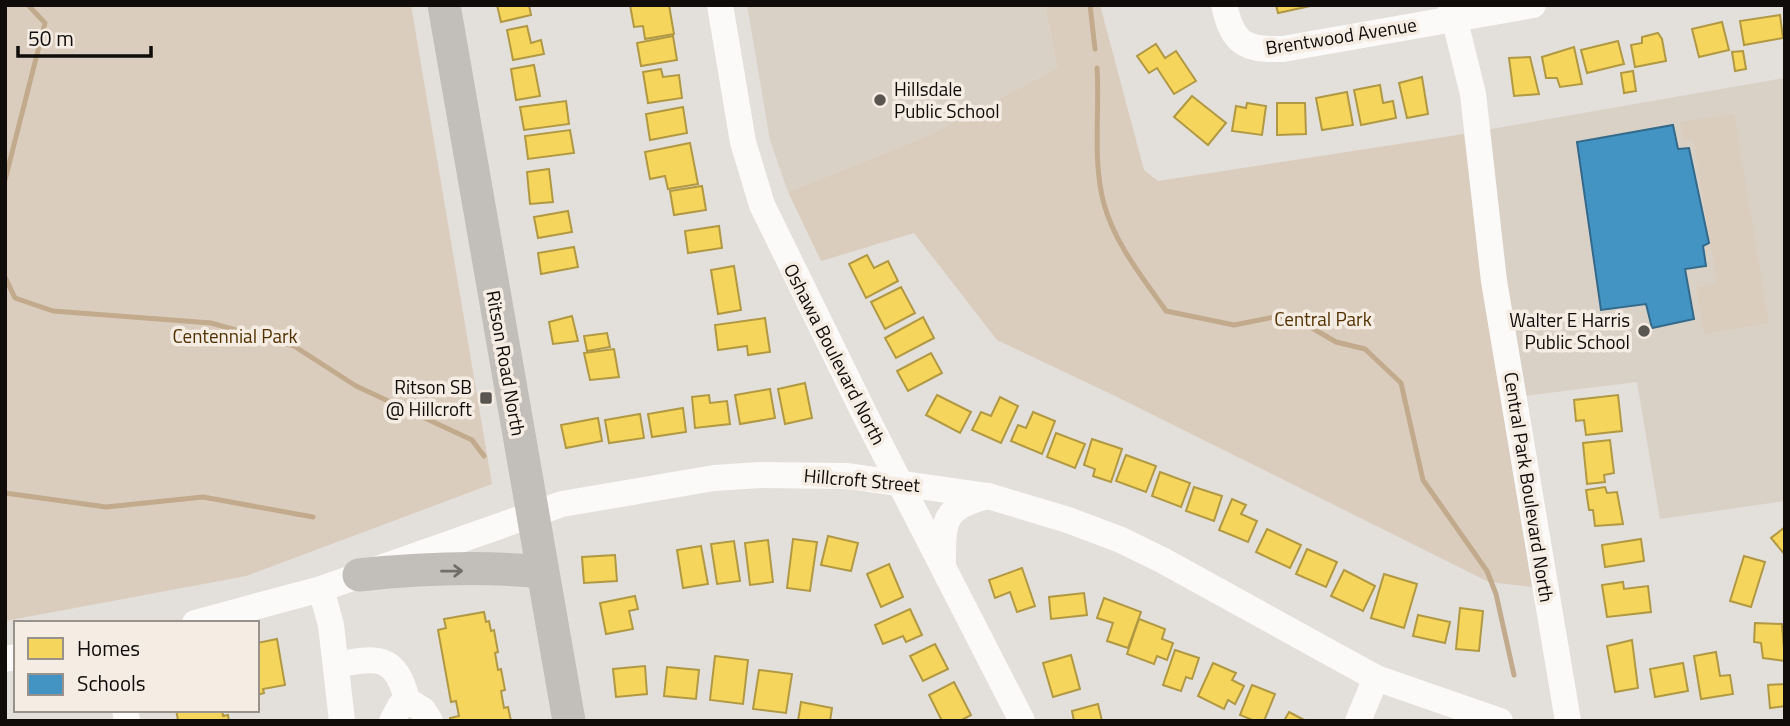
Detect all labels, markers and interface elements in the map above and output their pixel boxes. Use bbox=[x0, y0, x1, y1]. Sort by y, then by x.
street label: Brentwood Avenue bbox=[1263, 9, 1419, 62]
scale bar bbox=[18, 14, 150, 58]
text: 50 m bbox=[28, 22, 74, 54]
place label: Hillsdale Public School bbox=[894, 74, 1000, 125]
marker: Hillsdale Public School bbox=[872, 92, 888, 108]
street label: Oshawa Boulevard North bbox=[777, 258, 894, 450]
street label: Ritson Road North bbox=[479, 288, 534, 438]
park label: Central Park bbox=[1274, 304, 1372, 333]
place label: Walter E Harris Public School bbox=[1509, 305, 1630, 356]
park label: Centennial Park bbox=[172, 321, 298, 350]
marker: Walter E Harris Public School bbox=[1636, 323, 1652, 339]
street label: Central Park Boulevard North bbox=[1497, 370, 1562, 604]
place label: Ritson SB @ Hillcroft bbox=[386, 372, 472, 423]
marker: Ritson SB @ Hillcroft bbox=[478, 390, 494, 406]
street label: Hillcroft Street bbox=[803, 460, 922, 499]
one-way arrow bbox=[440, 564, 463, 577]
legend bbox=[14, 621, 259, 712]
text: Homes bbox=[77, 632, 140, 664]
text: Schools bbox=[77, 667, 146, 699]

